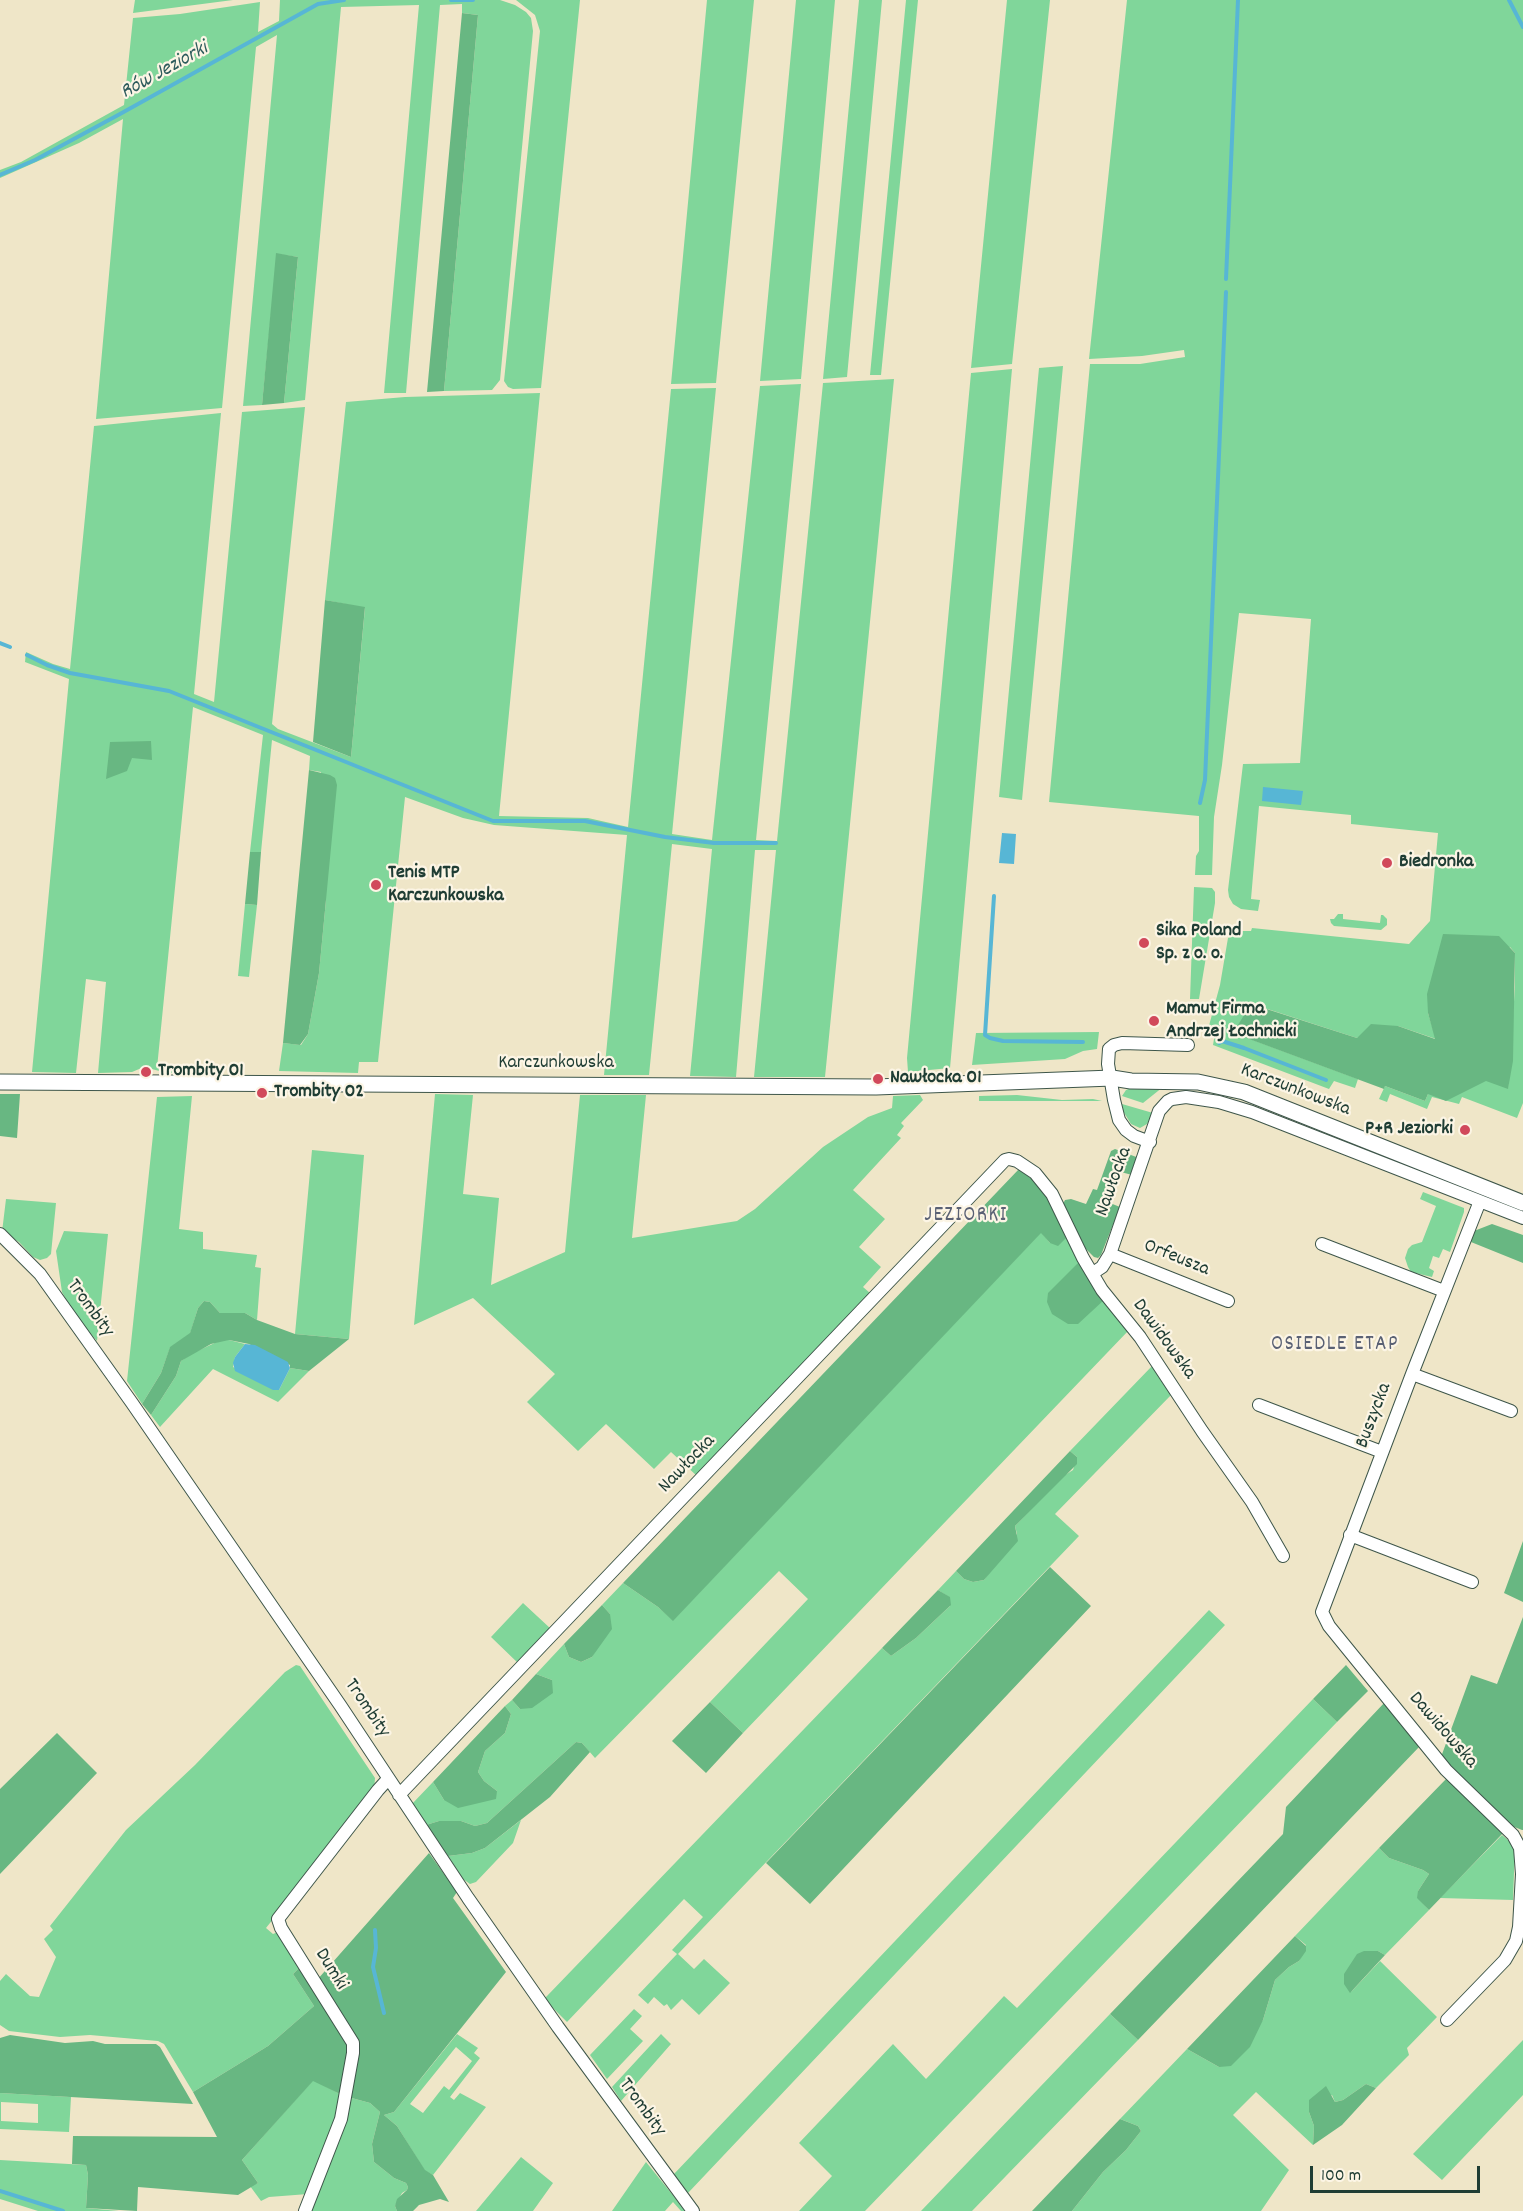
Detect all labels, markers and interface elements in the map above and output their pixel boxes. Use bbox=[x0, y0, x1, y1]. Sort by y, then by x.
water label: Rów Jeziorki bbox=[117, 38, 213, 106]
place label: Biedronka bbox=[1399, 851, 1473, 875]
marker: Biedronka bbox=[1380, 856, 1394, 870]
place label: Tenis MTP Karczunkowska bbox=[388, 862, 504, 909]
marker: Tenis MTP Karczunkowska bbox=[369, 878, 383, 892]
place label: Sika Poland Sp. z o. o. bbox=[1156, 920, 1241, 967]
marker: Sika Poland Sp. z o. o. bbox=[1137, 936, 1151, 950]
place label: Mamut Firma Andrzej Łochnicki bbox=[1166, 998, 1297, 1045]
marker: Mamut Firma Andrzej Łochnicki bbox=[1147, 1014, 1161, 1028]
street label: Karczunkowska bbox=[498, 1052, 614, 1076]
street label: Karczunkowska bbox=[1237, 1059, 1353, 1123]
place label: Trombity 01 bbox=[158, 1060, 244, 1084]
marker: Trombity 01 bbox=[139, 1065, 153, 1079]
place label: Nawłocka 01 bbox=[890, 1067, 982, 1091]
marker: Nawłocka 01 bbox=[871, 1072, 885, 1086]
place label: Trombity 02 bbox=[274, 1081, 364, 1105]
marker: Trombity 02 bbox=[255, 1086, 269, 1100]
place label: P+R Jeziorki bbox=[1365, 1118, 1453, 1142]
marker: P+R Jeziorki bbox=[1458, 1123, 1472, 1137]
street label: Nawłocka bbox=[1091, 1144, 1139, 1220]
district label: JEZIORKI bbox=[924, 1204, 1008, 1230]
street label: Orfeusza bbox=[1140, 1235, 1212, 1283]
street label: Trombity bbox=[60, 1275, 118, 1343]
street label: Dawidowska bbox=[1126, 1295, 1200, 1385]
district label: OSIEDLE ETAP bbox=[1271, 1333, 1399, 1359]
street label: Buszycka bbox=[1352, 1380, 1398, 1452]
street label: Nawłocka bbox=[654, 1431, 722, 1499]
street label: Trombity bbox=[338, 1675, 394, 1743]
street label: Dawidowska bbox=[1402, 1688, 1482, 1774]
street label: Dumki bbox=[308, 1945, 352, 1995]
street label: Trombity bbox=[612, 2074, 670, 2142]
scale bar bbox=[1313, 2154, 1482, 2192]
text: 100 m bbox=[1321, 2164, 1361, 2189]

